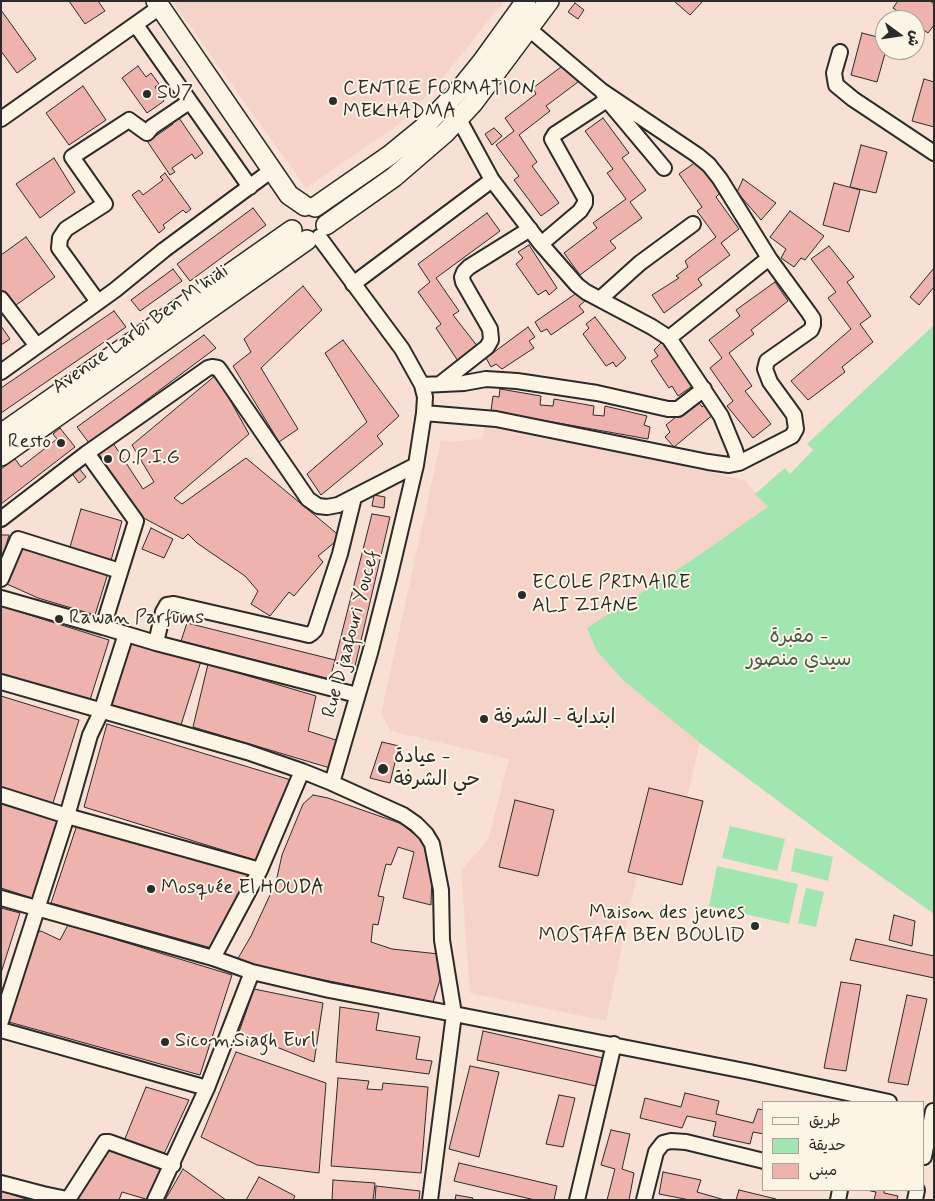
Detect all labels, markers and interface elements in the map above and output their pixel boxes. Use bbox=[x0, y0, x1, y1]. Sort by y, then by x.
north arrow bbox=[875, 10, 925, 60]
text: ش bbox=[903, 29, 924, 48]
place label: CENTRE FORMATION MEKHADMA bbox=[343, 78, 536, 125]
place label: SU7 bbox=[157, 82, 193, 106]
marker: SU7 bbox=[141, 88, 153, 100]
marker: CENTRE FORMATION MEKHADMA bbox=[327, 95, 339, 107]
street label: Avenue Larbi Ben M'hidi bbox=[48, 260, 234, 400]
place label: Resto bbox=[8, 431, 51, 455]
marker: Resto bbox=[55, 437, 67, 449]
place label: O.P.I.G bbox=[118, 447, 180, 471]
marker: O.P.I.G bbox=[102, 453, 114, 465]
street label: Rue Djaafouri Youcef bbox=[318, 548, 386, 720]
place label: ECOLE PRIMAIRE ALI ZIANE bbox=[532, 572, 690, 619]
marker: ECOLE PRIMAIRE ALI ZIANE bbox=[516, 589, 528, 601]
place label: Rawan Parfums bbox=[69, 607, 204, 631]
marker: Rawan Parfums bbox=[53, 613, 65, 625]
park label: مقبرة - سيدي منصور bbox=[747, 626, 851, 673]
place label: ابتداية - الشرفة bbox=[494, 707, 615, 731]
marker: ابتداية - الشرفة bbox=[478, 713, 490, 725]
place label: عيادة - حي الشرفة bbox=[394, 746, 480, 793]
marker: عيادة - حي الشرفة bbox=[376, 762, 390, 776]
place label: Mosquée El HOUDA bbox=[161, 877, 324, 901]
marker: Mosquée El HOUDA bbox=[145, 883, 157, 895]
place label: Maison des jeunes MOSTAFA BEN BOULID bbox=[538, 902, 745, 949]
marker: Maison des jeunes MOSTAFA BEN BOULID bbox=[749, 920, 761, 932]
place label: Sicom.Siagh Eurl bbox=[175, 1030, 316, 1054]
marker: Sicom.Siagh Eurl bbox=[159, 1036, 171, 1048]
legend bbox=[762, 1101, 925, 1191]
text: طريق bbox=[809, 1111, 841, 1131]
text: حديقة bbox=[809, 1136, 846, 1156]
text: مبنى bbox=[809, 1161, 837, 1181]

